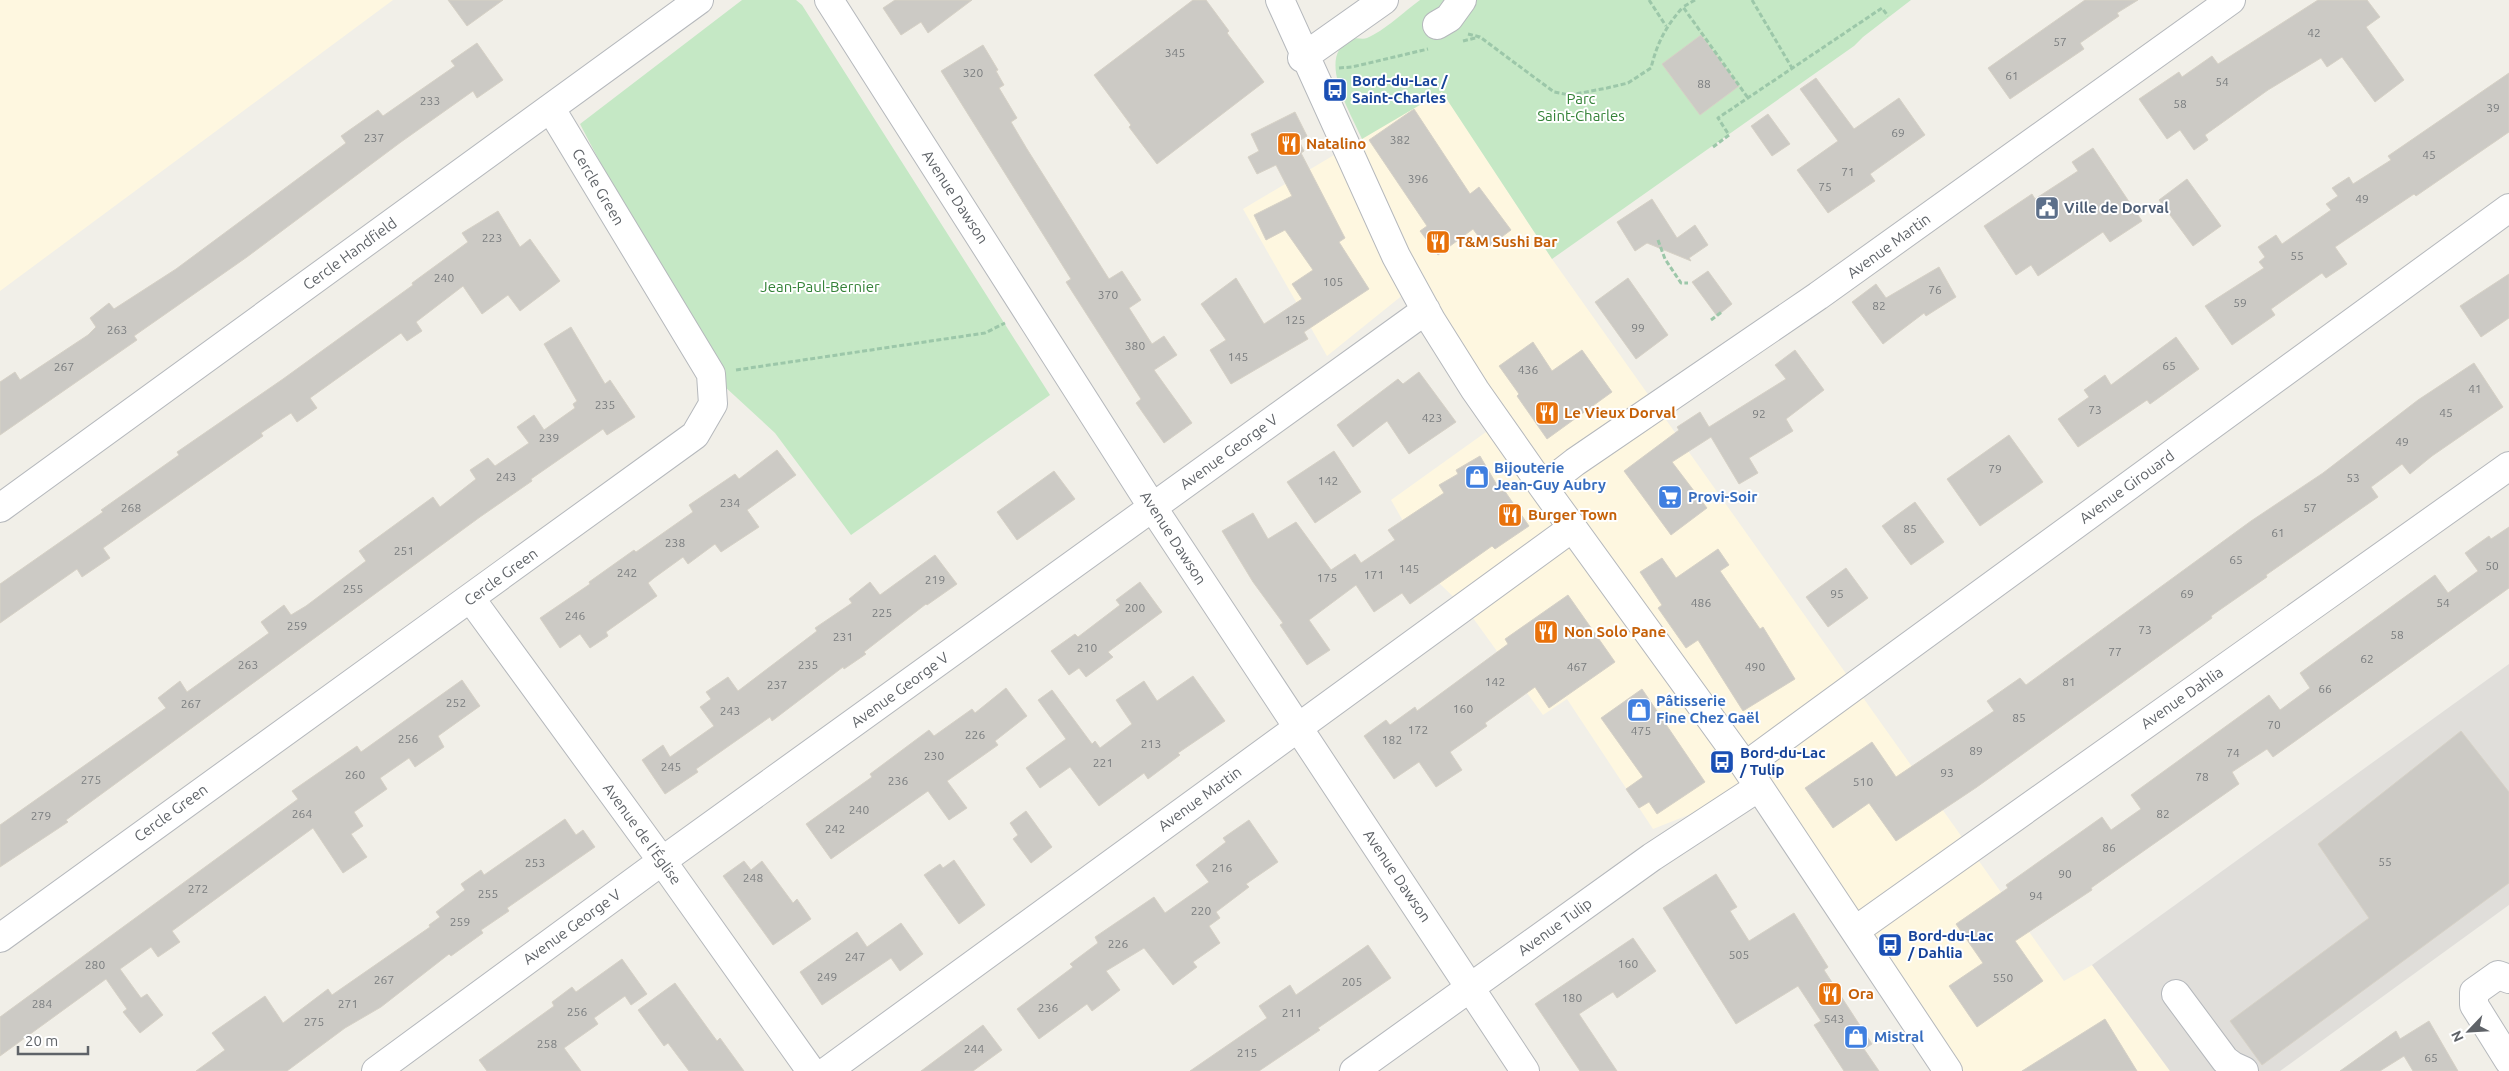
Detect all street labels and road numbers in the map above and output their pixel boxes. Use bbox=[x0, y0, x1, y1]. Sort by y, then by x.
street label: Cercle Green bbox=[569, 145, 628, 228]
street label: Avenue Dawson bbox=[919, 147, 992, 247]
street label: Avenue Martin bbox=[1844, 210, 1934, 281]
street label: Cercle Handfield bbox=[300, 214, 400, 293]
street label: Avenue George V bbox=[1177, 410, 1281, 493]
street label: Avenue Girouard bbox=[2076, 447, 2177, 527]
street label: Avenue Dawson bbox=[1137, 488, 1210, 588]
street label: Cercle Green bbox=[461, 544, 541, 609]
street label: Avenue George V bbox=[848, 648, 952, 731]
street label: Avenue Dahlia bbox=[2137, 663, 2226, 732]
street label: Avenue Martin bbox=[1155, 763, 1245, 834]
street label: Cercle Green bbox=[131, 780, 211, 845]
street label: Avenue de l'Église bbox=[600, 780, 685, 888]
street label: Avenue Dawson bbox=[1360, 826, 1435, 925]
street label: Avenue George V bbox=[520, 885, 624, 968]
street label: Avenue Tulip bbox=[1515, 894, 1595, 959]

